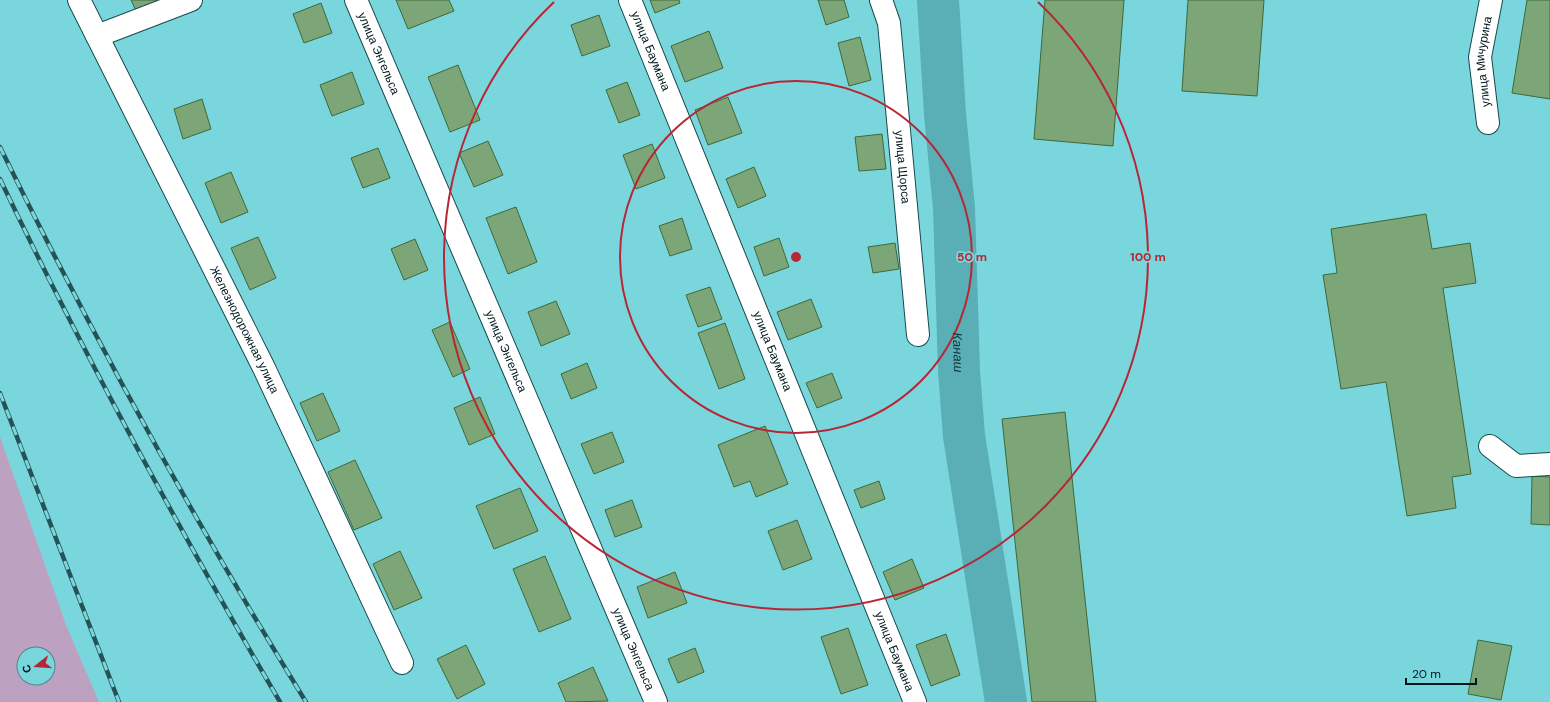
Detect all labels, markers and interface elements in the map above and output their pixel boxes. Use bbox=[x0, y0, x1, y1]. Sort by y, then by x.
street label: улица Баумана bbox=[627, 9, 674, 94]
street label: улица Энгельса bbox=[354, 10, 404, 97]
street label: улица Мичурина bbox=[1472, 15, 1496, 108]
street label: улица Щорса bbox=[891, 130, 914, 205]
text: 50 m bbox=[957, 249, 987, 265]
text: 100 m bbox=[1130, 249, 1166, 265]
centre of rings bbox=[789, 250, 803, 264]
street label: Железнодорожная улица bbox=[206, 263, 283, 396]
street label: улица Энгельса bbox=[481, 308, 531, 395]
street label: улица Баумана bbox=[749, 309, 796, 394]
water label: Канаш bbox=[949, 332, 967, 373]
street label: улица Энгельса bbox=[609, 606, 658, 693]
street label: улица Баумана bbox=[871, 609, 918, 694]
north arrow bbox=[16, 646, 56, 686]
scale bar bbox=[1406, 660, 1476, 686]
text: С bbox=[19, 663, 34, 675]
text: 20 m bbox=[1412, 666, 1441, 682]

